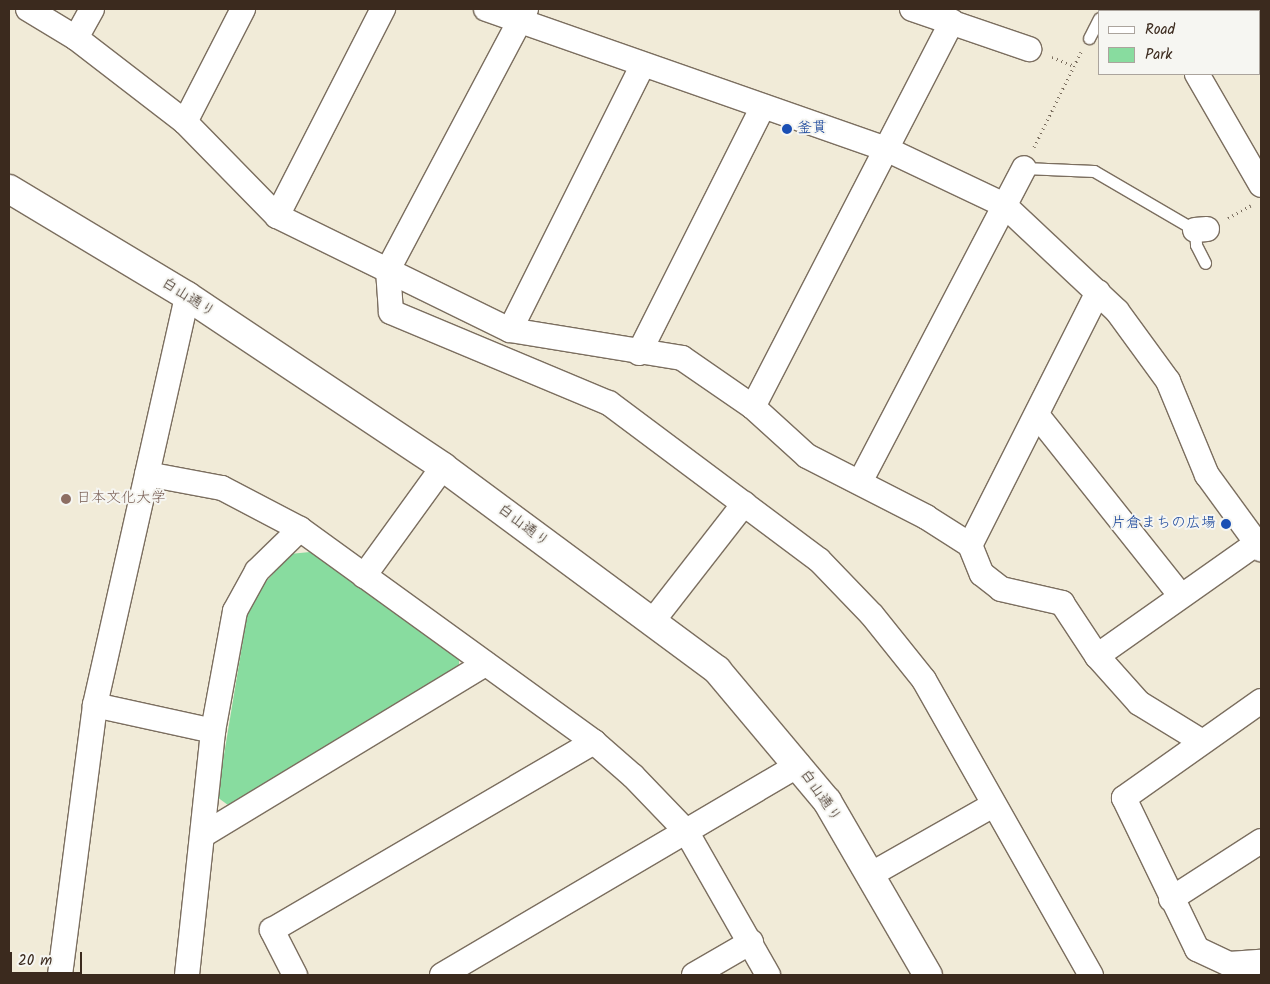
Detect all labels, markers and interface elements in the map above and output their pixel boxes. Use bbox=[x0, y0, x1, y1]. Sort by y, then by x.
legend bbox=[1098, 10, 1260, 75]
text: Road bbox=[1145, 18, 1175, 42]
text: Park bbox=[1145, 43, 1172, 67]
place label: 釜貫 bbox=[797, 120, 827, 138]
marker: 釜貫 bbox=[781, 123, 793, 135]
street label: 白山通り bbox=[158, 274, 218, 322]
place label: 日本文化大学 bbox=[76, 490, 166, 508]
marker: 日本文化大学 bbox=[60, 493, 72, 505]
street label: 白山通り bbox=[494, 501, 552, 551]
place label: 片倉まちの広場 bbox=[1111, 515, 1216, 533]
marker: 片倉まちの広場 bbox=[1220, 518, 1232, 530]
street label: 白山通り bbox=[795, 766, 845, 826]
scale bar bbox=[12, 942, 85, 974]
text: 20 m bbox=[18, 949, 52, 973]

